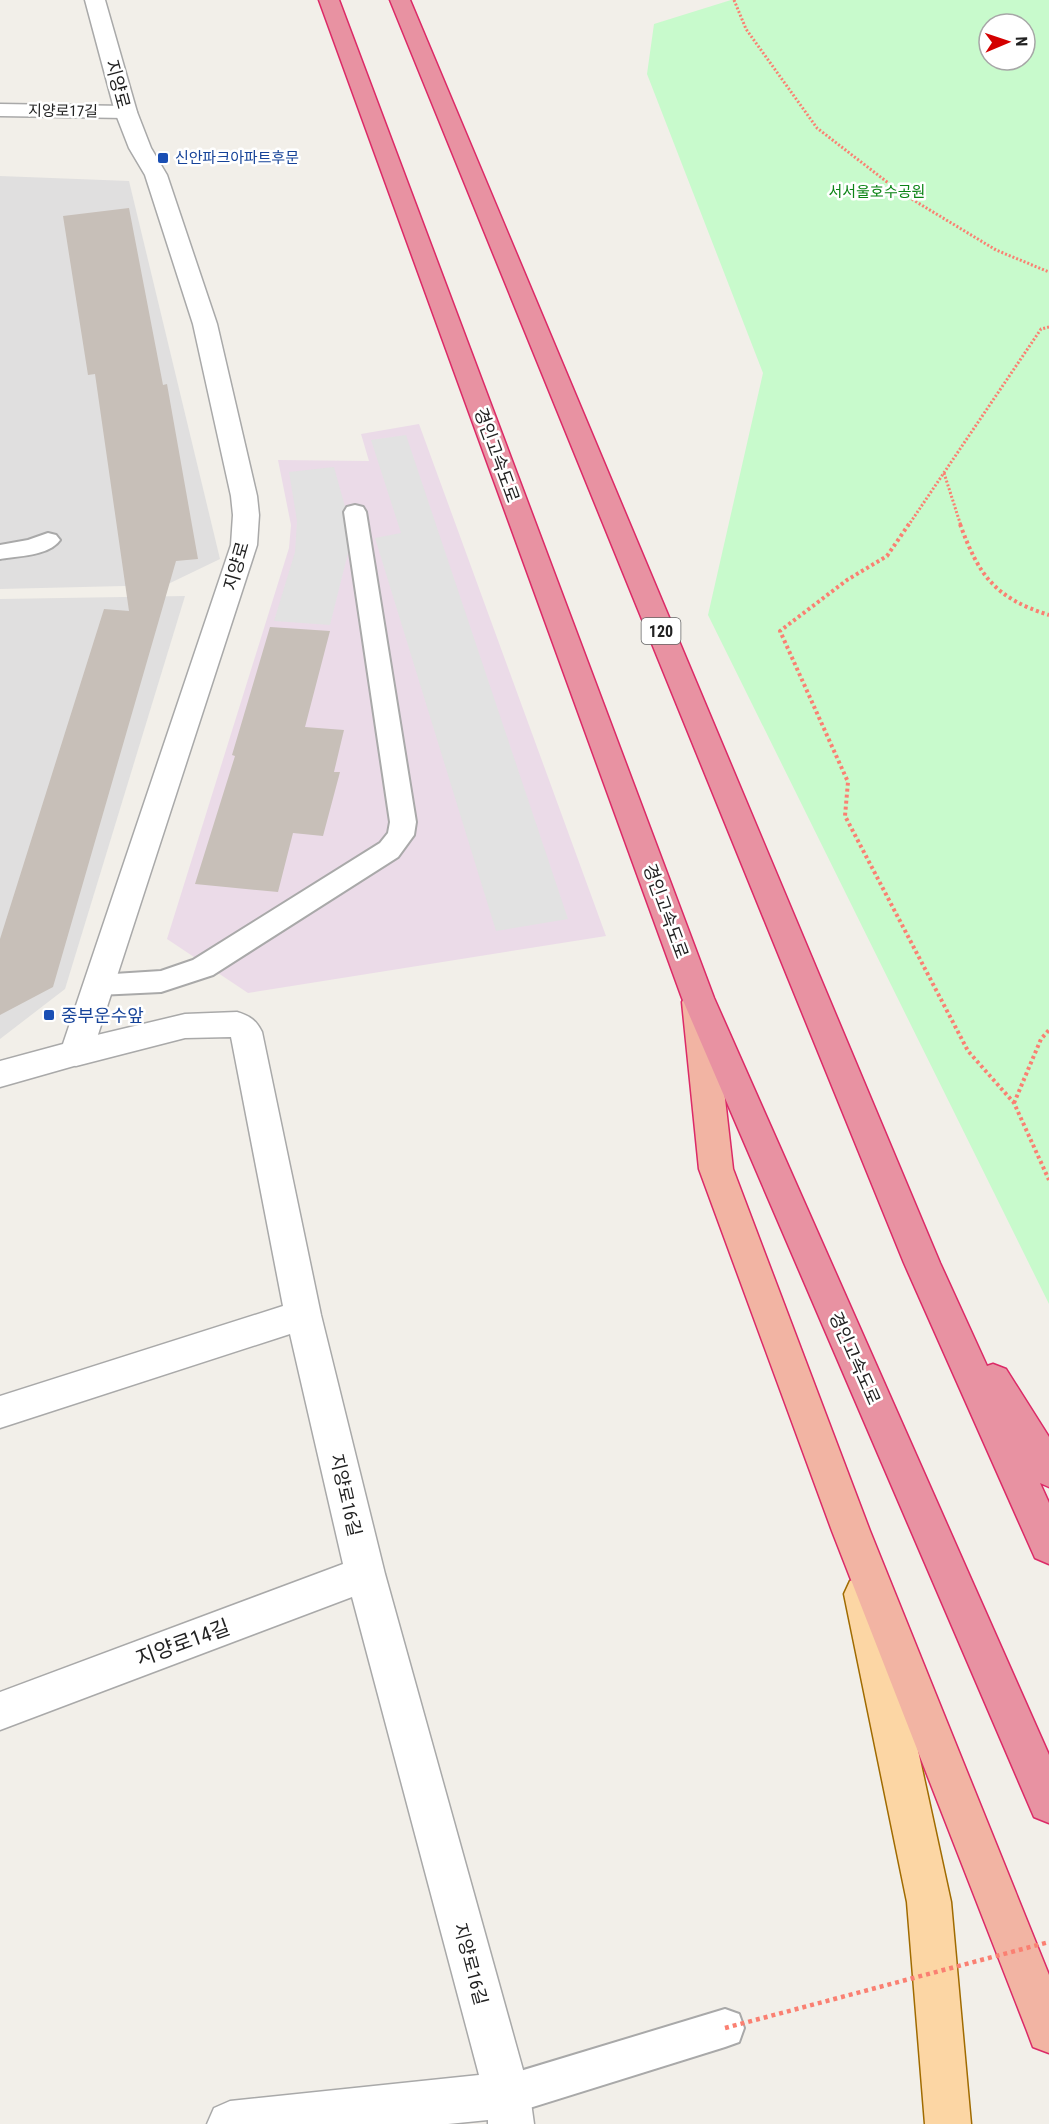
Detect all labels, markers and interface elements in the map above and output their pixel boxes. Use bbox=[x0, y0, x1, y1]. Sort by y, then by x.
north arrow bbox=[977, 12, 1037, 72]
text: N bbox=[1012, 36, 1031, 47]
street label: 지양로 bbox=[101, 57, 135, 111]
street label: 지양로17길 bbox=[28, 101, 98, 121]
place label: 신안파크아파트후문 bbox=[175, 149, 299, 167]
marker: 신안파크아파트후문 bbox=[156, 151, 170, 165]
park label: 서서울호수공원 bbox=[829, 183, 925, 201]
street label: 경인고속도로 bbox=[470, 405, 524, 505]
street label: 지양로 bbox=[219, 539, 253, 593]
road number: 120 bbox=[642, 618, 680, 644]
street label: 경인고속도로 bbox=[639, 861, 693, 961]
place label: 중부운수앞 bbox=[61, 1005, 144, 1026]
marker: 중부운수앞 bbox=[42, 1008, 56, 1022]
street label: 경인고속도로 bbox=[825, 1308, 885, 1408]
street label: 지양로16길 bbox=[326, 1452, 366, 1538]
street label: 지양로14길 bbox=[133, 1615, 233, 1671]
street label: 지양로16길 bbox=[450, 1921, 492, 2007]

